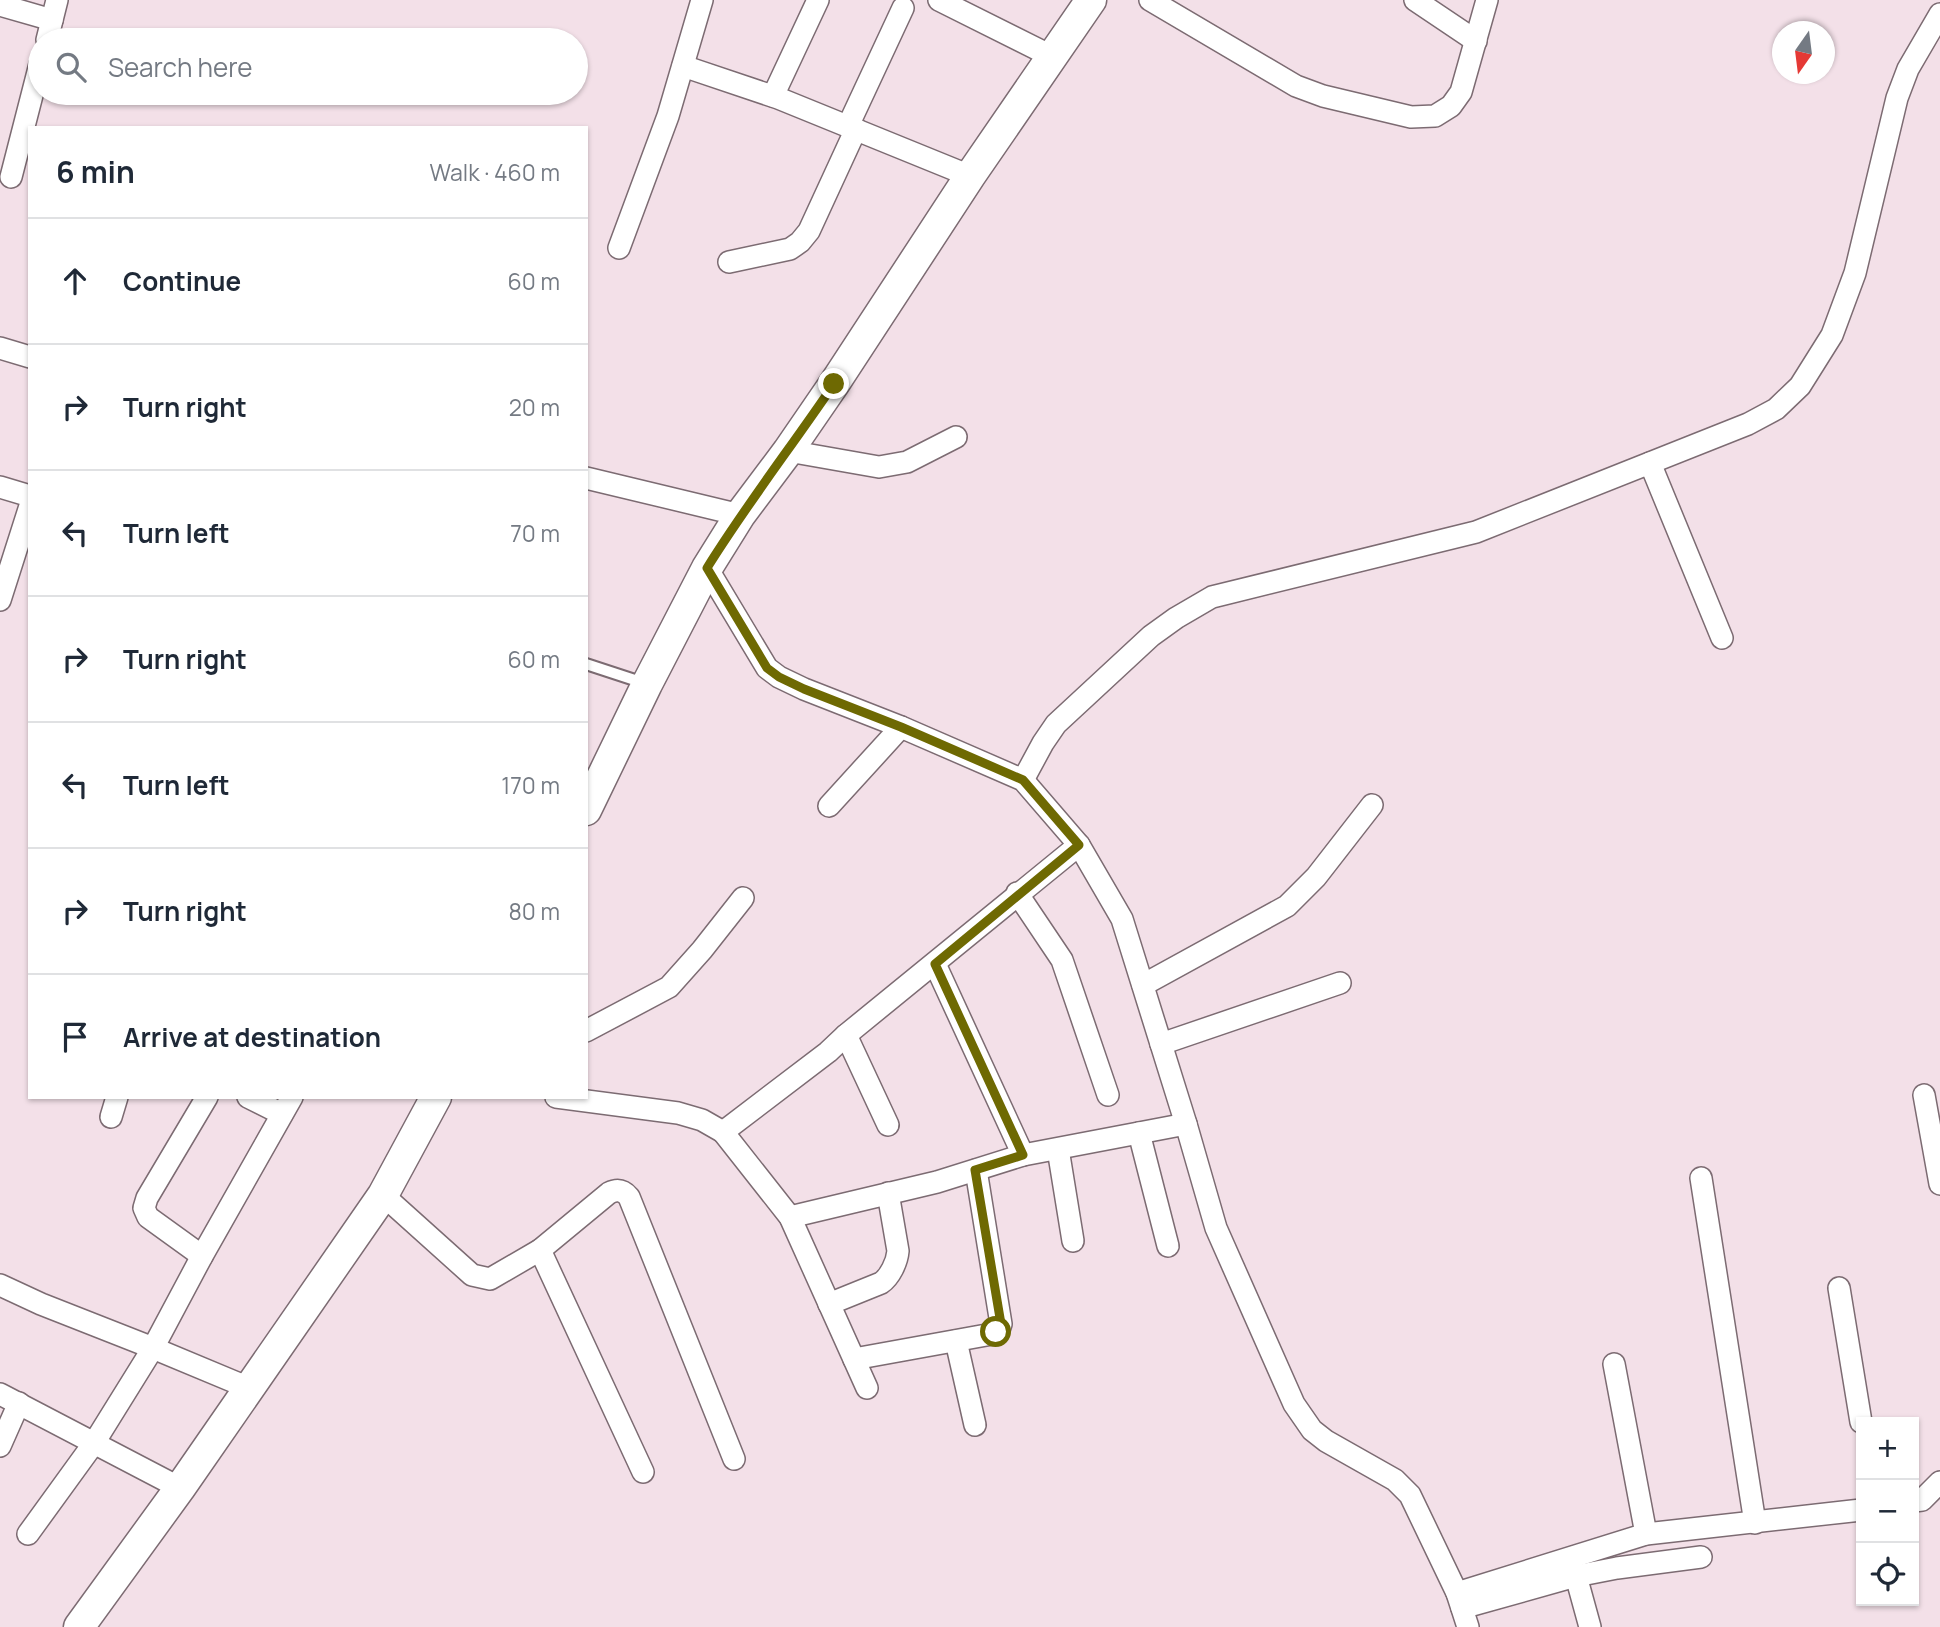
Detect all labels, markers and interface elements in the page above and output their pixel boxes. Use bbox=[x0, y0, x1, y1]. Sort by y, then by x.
north arrow bbox=[1772, 21, 1835, 84]
search box bbox=[28, 28, 588, 105]
icon: search bbox=[52, 48, 90, 86]
text: Search here bbox=[108, 49, 253, 85]
text: 6 min bbox=[56, 151, 135, 192]
text: Walk · 460 m bbox=[430, 156, 560, 188]
icon: ahead bbox=[56, 262, 94, 300]
text: Continue bbox=[123, 263, 241, 299]
text: 60 m bbox=[508, 265, 560, 297]
route end bbox=[818, 368, 849, 399]
icon: right bbox=[56, 388, 94, 426]
text: Turn right bbox=[123, 389, 247, 425]
text: 20 m bbox=[509, 391, 560, 423]
icon: left bbox=[56, 514, 94, 552]
text: Turn left bbox=[123, 515, 230, 551]
text: 70 m bbox=[510, 517, 560, 549]
icon: right bbox=[56, 640, 94, 678]
text: Turn right bbox=[123, 641, 247, 677]
text: 60 m bbox=[508, 643, 560, 675]
icon: left bbox=[56, 766, 94, 804]
text: Turn left bbox=[123, 767, 230, 803]
text: 170 m bbox=[501, 769, 560, 801]
icon: right bbox=[56, 892, 94, 930]
text: Turn right bbox=[123, 893, 247, 929]
text: 80 m bbox=[509, 895, 560, 927]
icon: arrive bbox=[56, 1018, 94, 1056]
text: Arrive at destination bbox=[123, 1019, 381, 1055]
route start bbox=[980, 1316, 1011, 1347]
map controls bbox=[1856, 1417, 1919, 1606]
button: + bbox=[1856, 1417, 1919, 1480]
button: − bbox=[1856, 1480, 1919, 1543]
button: locate bbox=[1856, 1543, 1919, 1606]

